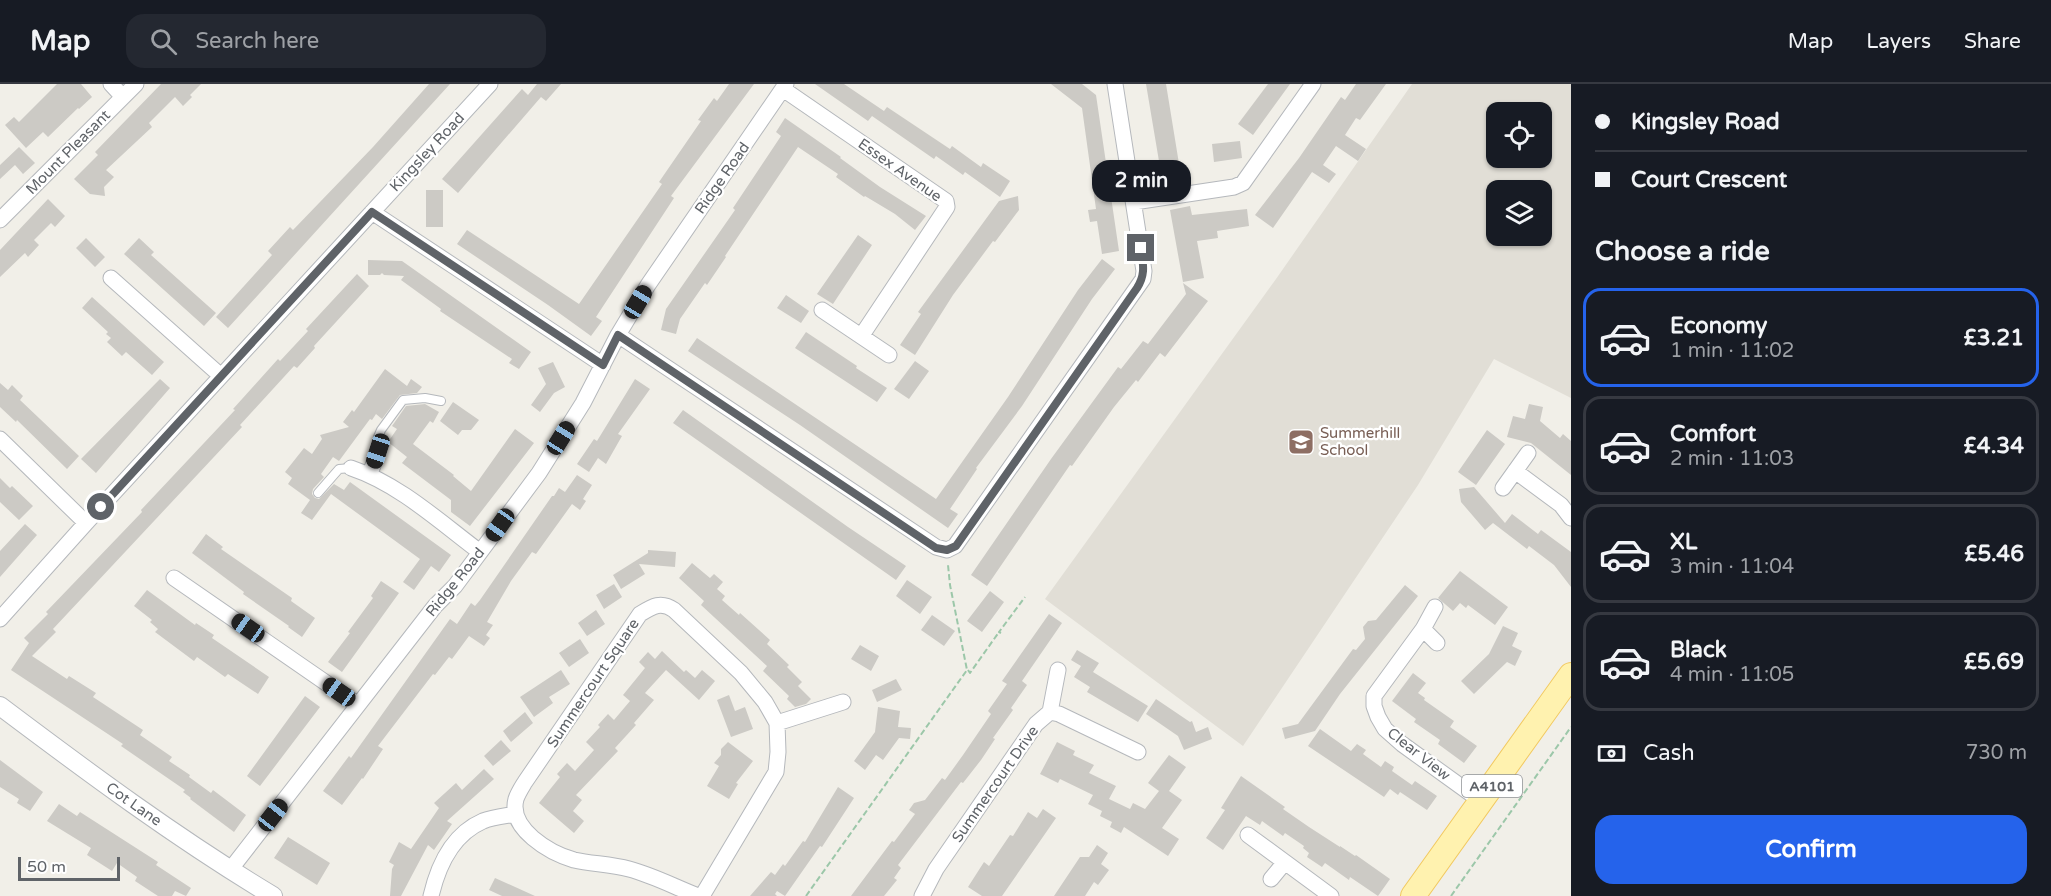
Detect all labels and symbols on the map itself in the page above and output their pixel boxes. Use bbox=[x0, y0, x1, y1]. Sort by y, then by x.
street label: Mount Pleasant bbox=[22, 106, 114, 198]
street label: Kingsley Road bbox=[386, 109, 468, 195]
street label: Essex Avenue bbox=[855, 135, 945, 205]
street label: Ridge Road bbox=[691, 139, 753, 217]
callout: 2 min bbox=[1092, 161, 1190, 203]
route end bbox=[1127, 234, 1154, 261]
car bbox=[621, 282, 655, 322]
car bbox=[544, 418, 578, 458]
place label: Summerhill School bbox=[1320, 424, 1400, 459]
school or university icon: Summerhill School bbox=[1286, 427, 1316, 457]
car bbox=[364, 431, 392, 471]
route start bbox=[87, 493, 114, 520]
car bbox=[482, 505, 518, 545]
street label: Ridge Road bbox=[422, 544, 488, 620]
car bbox=[228, 610, 268, 646]
street label: Summercourt Square bbox=[543, 615, 643, 751]
car bbox=[319, 674, 359, 710]
street label: Summercourt Drive bbox=[948, 722, 1042, 846]
street label: Clear View bbox=[1384, 724, 1454, 784]
road number: A4101 bbox=[1462, 775, 1522, 797]
street label: Cot Lane bbox=[103, 778, 165, 830]
car bbox=[255, 795, 291, 835]
scale bar bbox=[18, 854, 120, 882]

